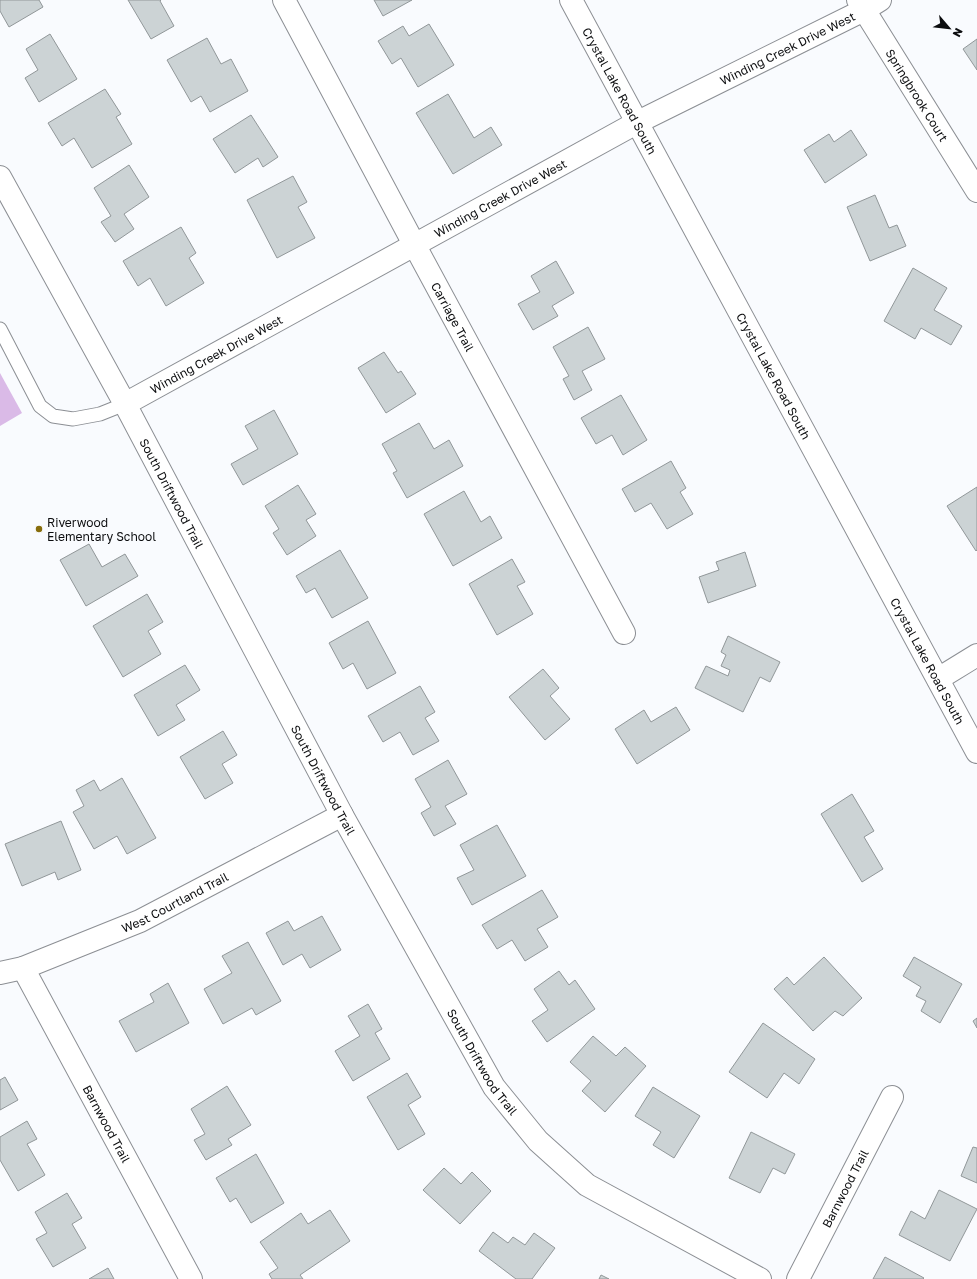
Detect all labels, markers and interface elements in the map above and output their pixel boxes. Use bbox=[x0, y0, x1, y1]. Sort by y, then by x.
street label: Winding Creek Drive West bbox=[717, 8, 858, 88]
north arrow bbox=[929, 8, 969, 48]
street label: Crystal Lake Road South bbox=[580, 25, 660, 157]
text: N bbox=[951, 26, 966, 40]
street label: Springbrook Court bbox=[883, 46, 952, 144]
street label: Winding Creek Drive West bbox=[431, 155, 569, 240]
street label: Carriage Trail bbox=[428, 279, 478, 354]
street label: Crystal Lake Road South bbox=[734, 310, 814, 442]
street label: Winding Creek Drive West bbox=[147, 311, 285, 396]
street label: South Driftwood Trail bbox=[137, 436, 207, 551]
place label: Riverwood Elementary School bbox=[47, 515, 156, 544]
marker: Riverwood Elementary School bbox=[34, 524, 44, 534]
street label: Crystal Lake Road South bbox=[887, 595, 968, 727]
street label: South Driftwood Trail bbox=[288, 722, 359, 837]
street label: West Courtland Trail bbox=[119, 869, 231, 935]
street label: South Driftwood Trail bbox=[444, 1006, 521, 1118]
street label: Barnwood Trail bbox=[80, 1082, 134, 1165]
street label: Barnwood Trail bbox=[818, 1147, 871, 1230]

